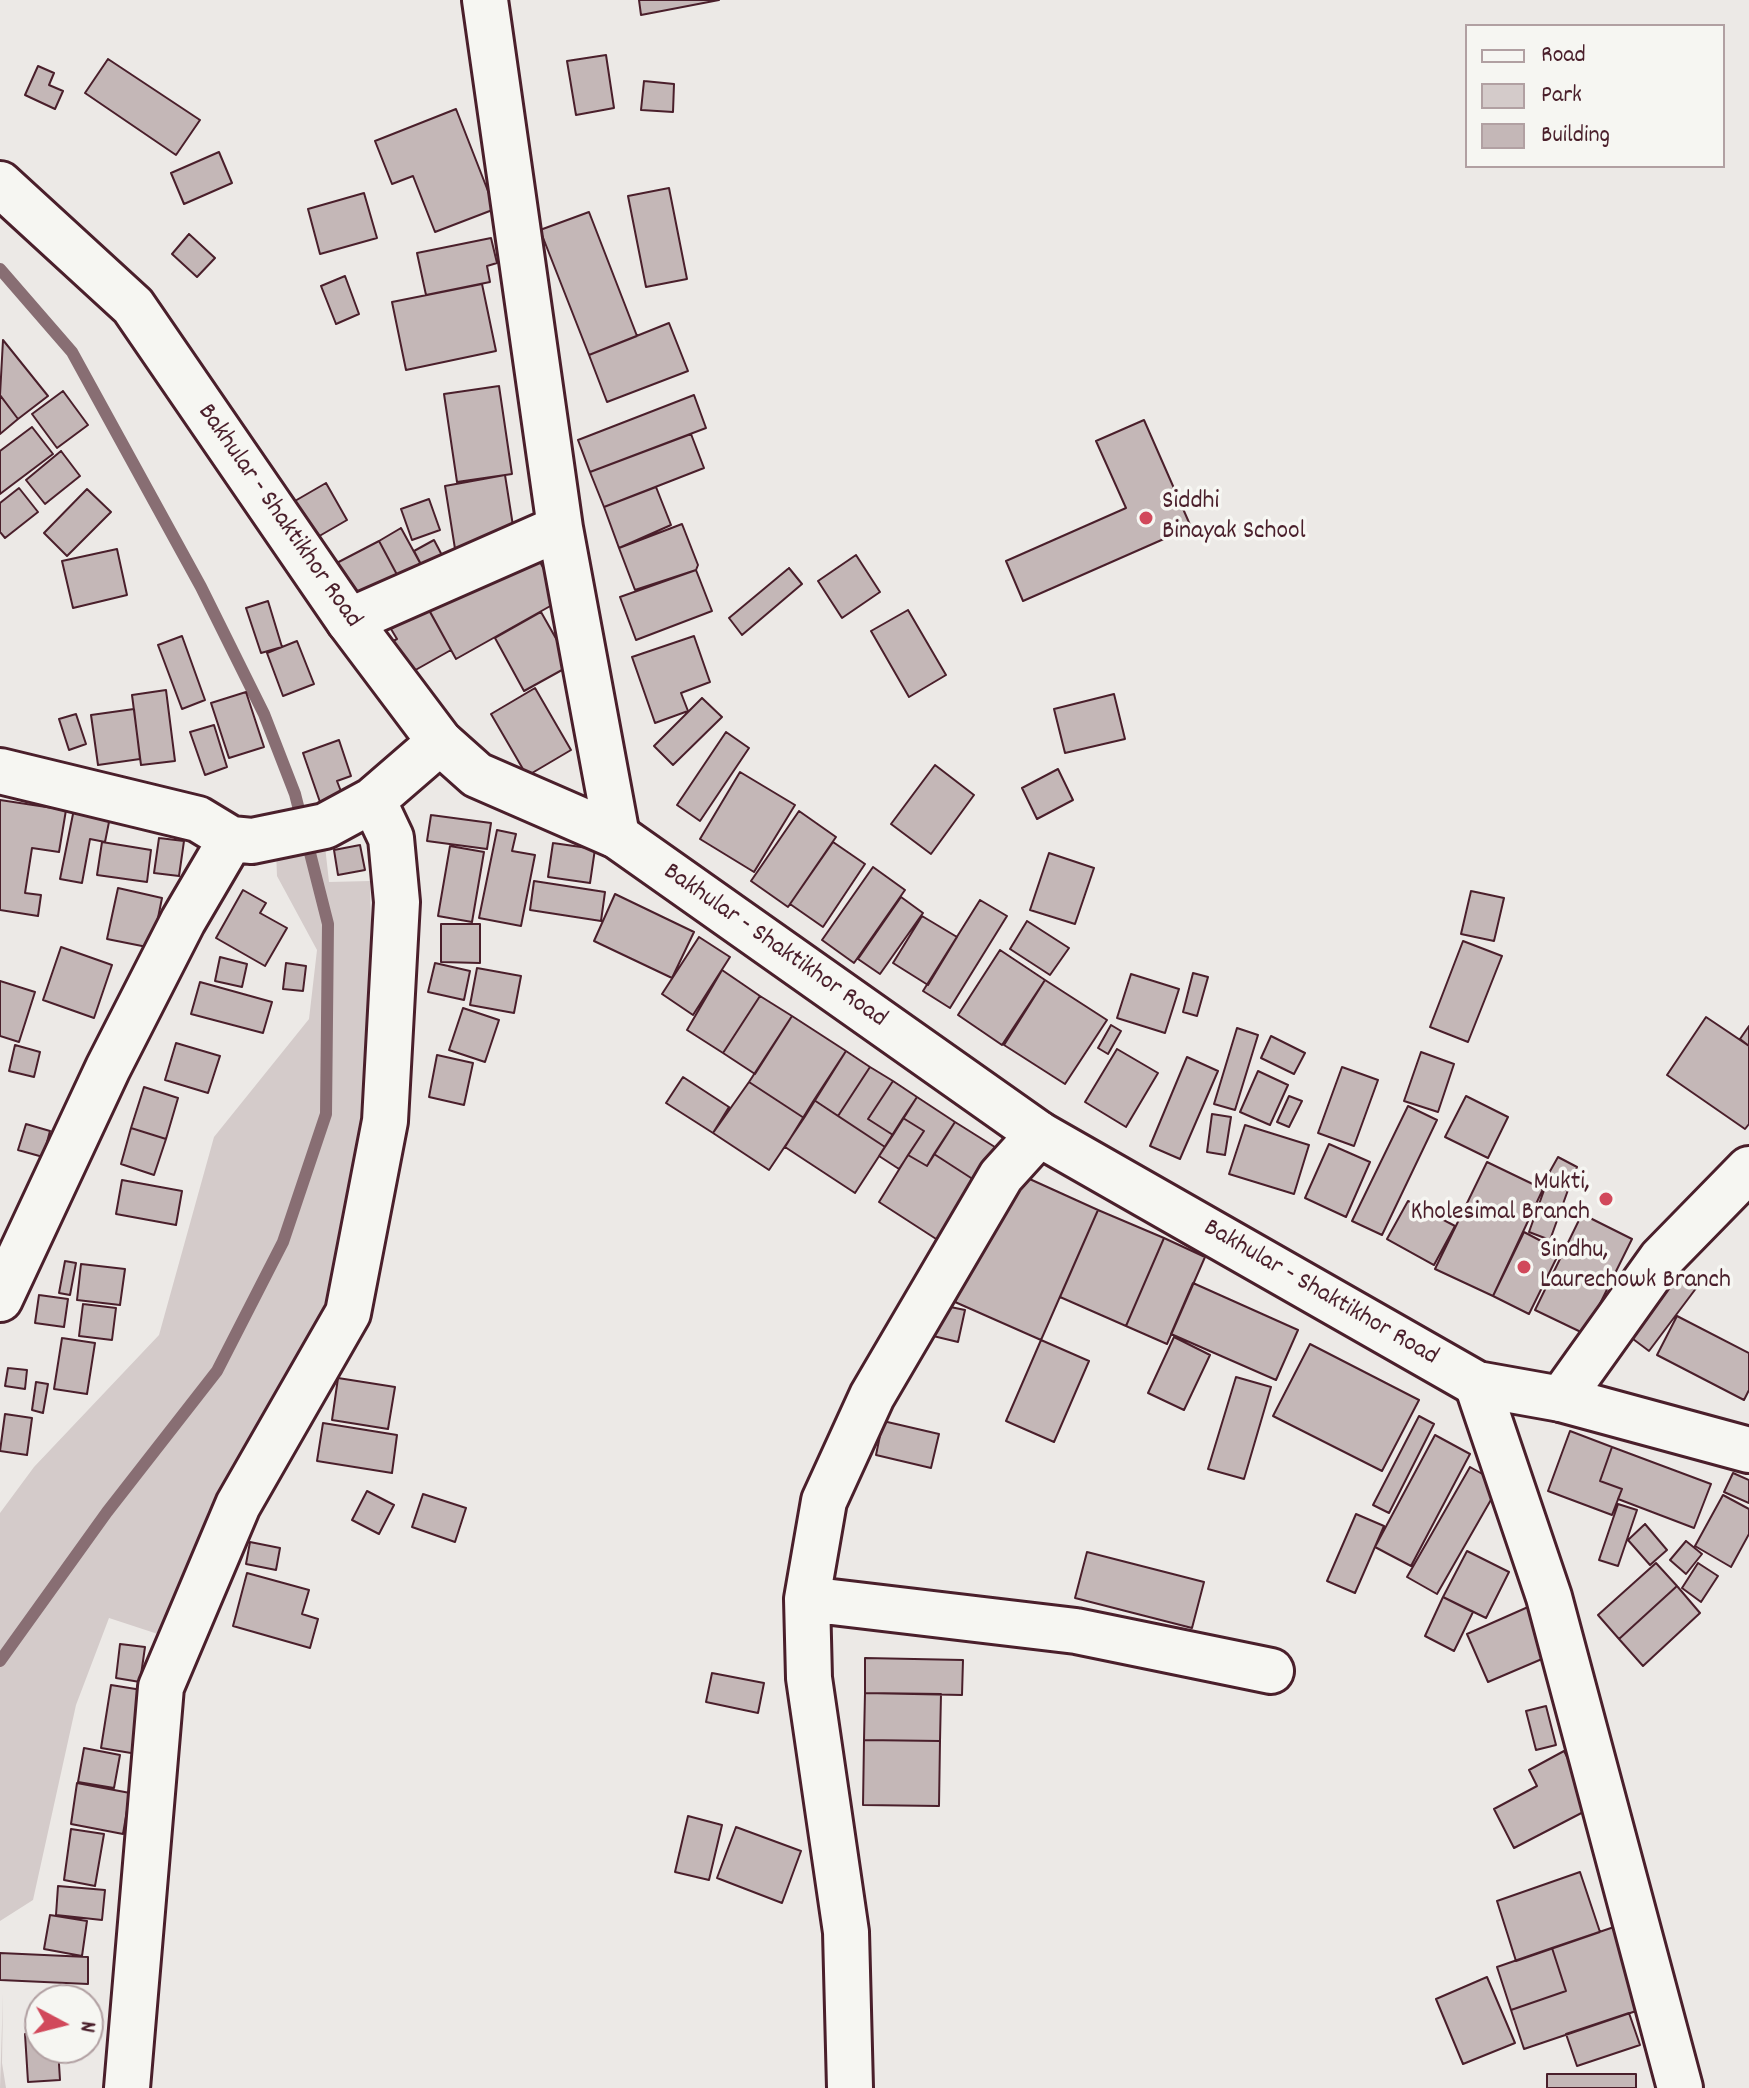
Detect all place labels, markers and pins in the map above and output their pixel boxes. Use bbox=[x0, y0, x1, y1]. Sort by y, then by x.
place label: Siddhi Binayak School bbox=[1162, 487, 1306, 548]
marker: Siddhi Binayak School bbox=[1137, 509, 1155, 527]
place label: Mukti, Kholesimal Branch bbox=[1410, 1168, 1590, 1230]
marker: Mukti, Kholesimal Branch bbox=[1597, 1190, 1615, 1208]
place label: Sindhu, Laurechowk Branch bbox=[1540, 1236, 1731, 1298]
marker: Sindhu, Laurechowk Branch bbox=[1515, 1258, 1533, 1276]

